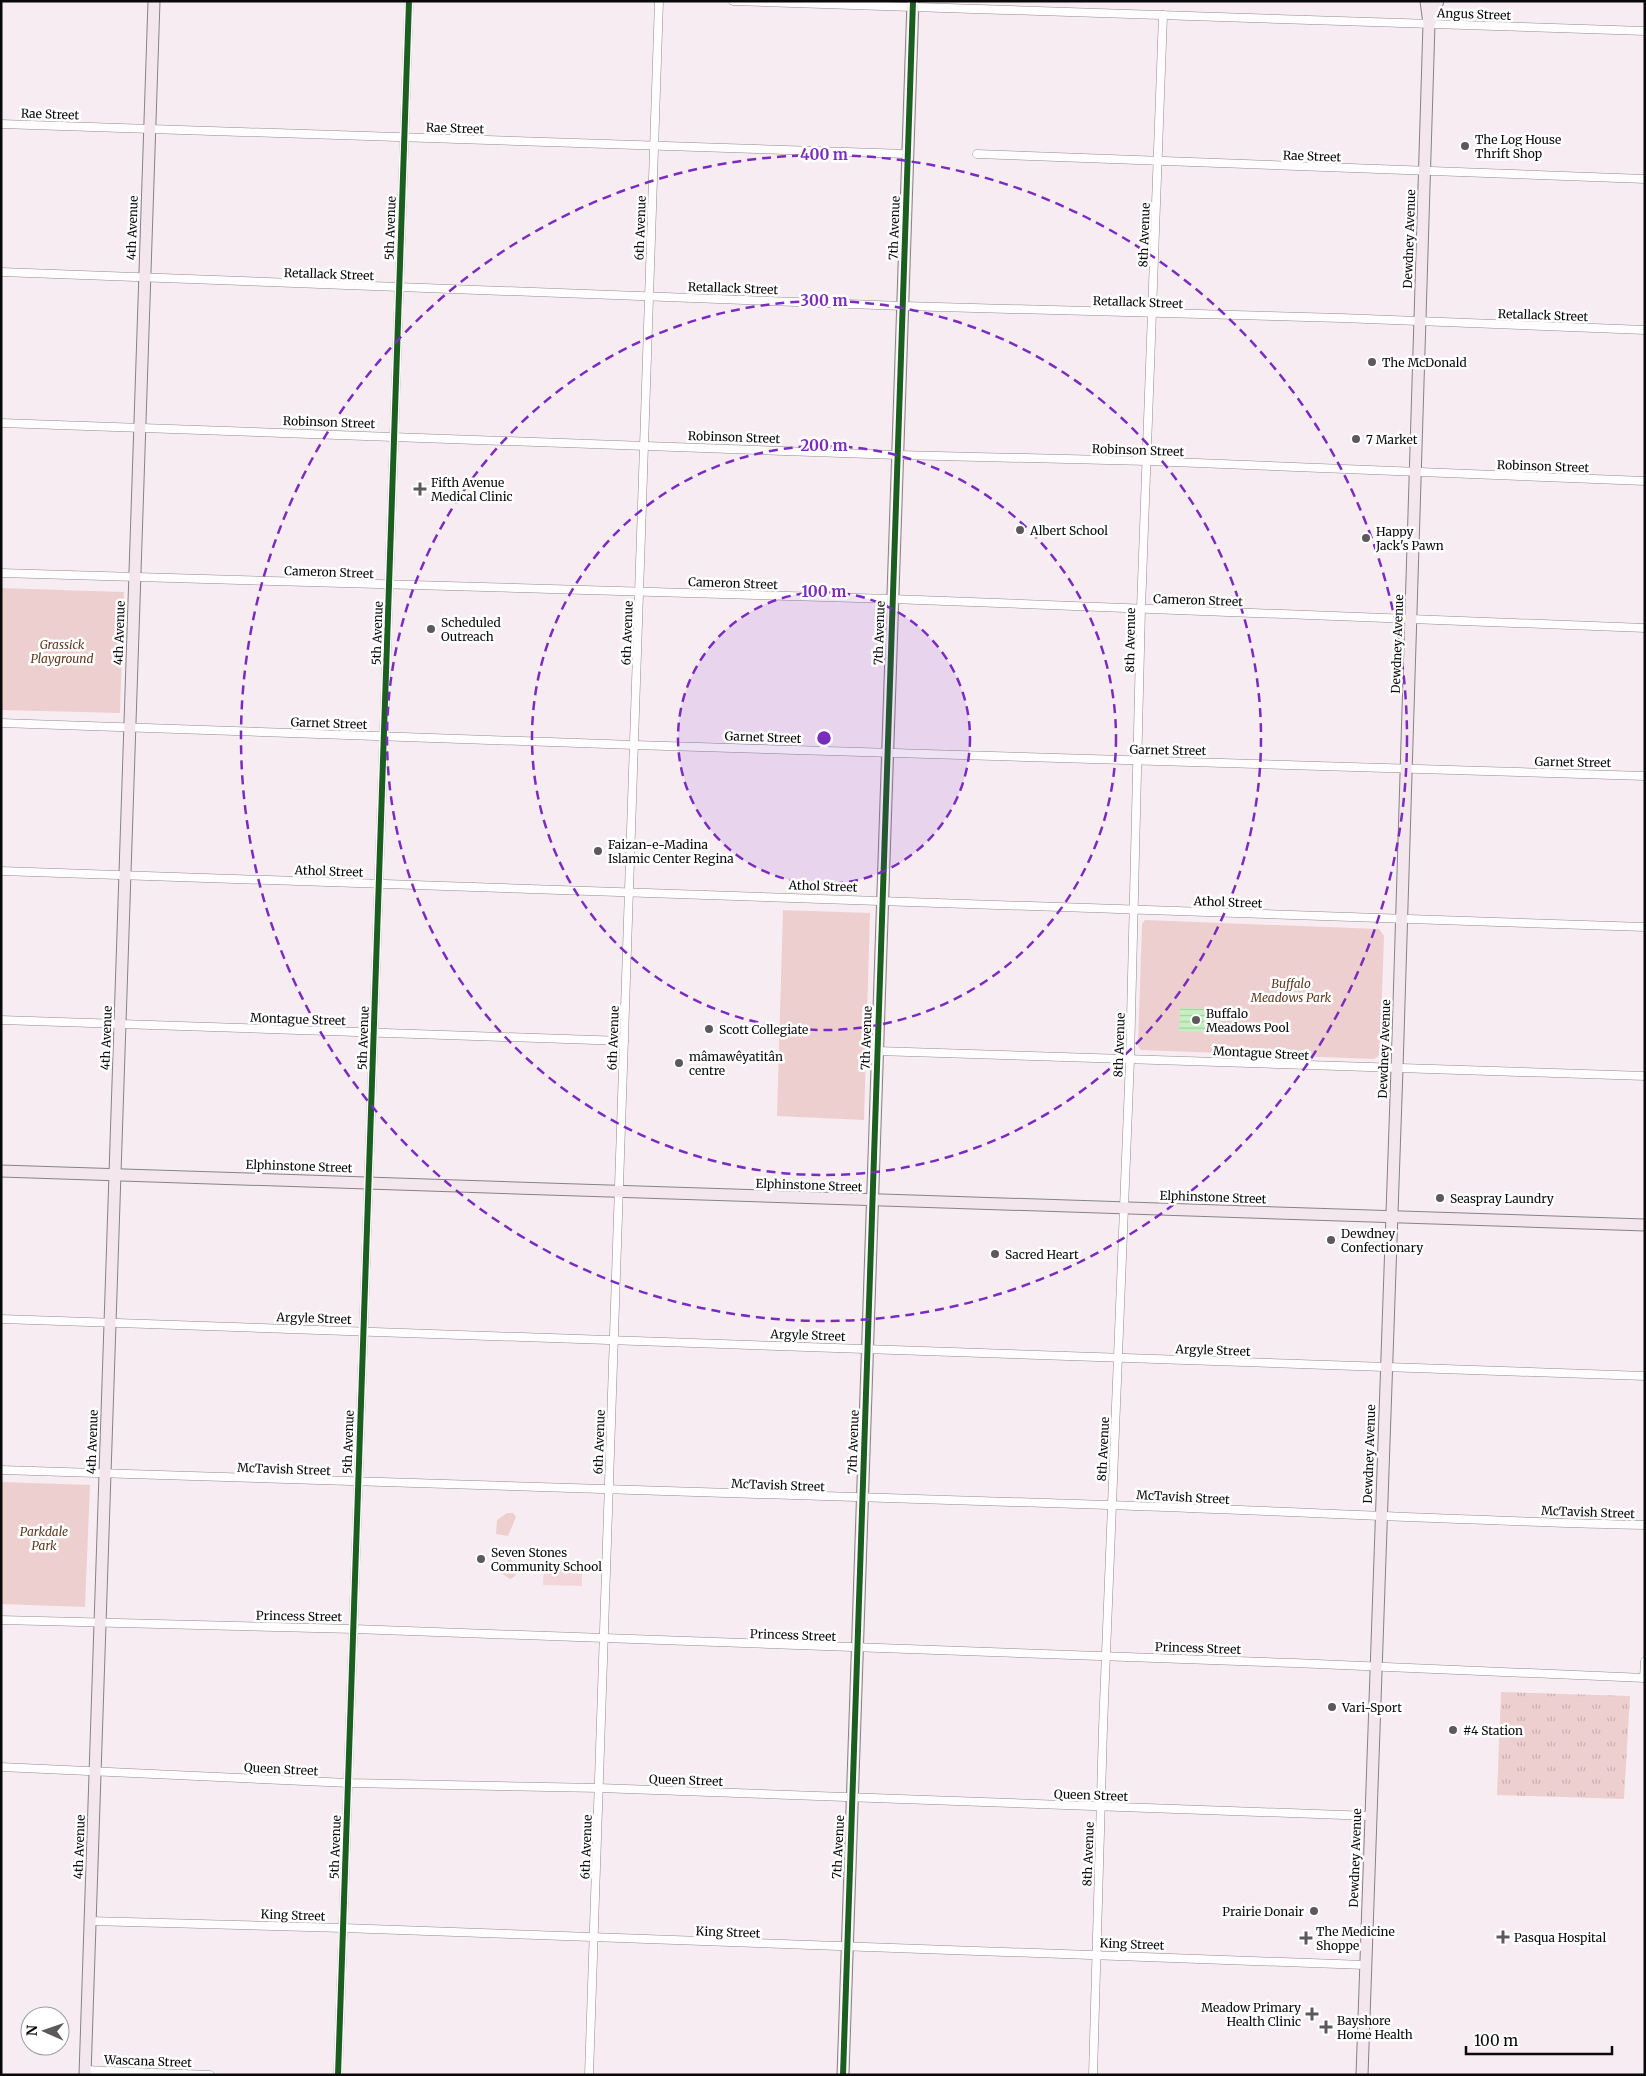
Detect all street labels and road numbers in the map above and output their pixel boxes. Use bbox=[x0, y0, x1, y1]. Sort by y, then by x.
street label: Angus Street bbox=[1436, 5, 1512, 23]
street label: Rae Street bbox=[21, 105, 80, 123]
street label: Rae Street bbox=[426, 119, 485, 137]
street label: Rae Street bbox=[1283, 147, 1342, 165]
street label: Dewdney Avenue bbox=[1400, 189, 1418, 289]
street label: 4th Avenue bbox=[123, 195, 141, 261]
street label: 6th Avenue bbox=[631, 195, 649, 261]
street label: 5th Avenue bbox=[381, 196, 399, 260]
street label: 7th Avenue bbox=[885, 196, 903, 260]
street label: 8th Avenue bbox=[1135, 202, 1153, 268]
street label: Retallack Street bbox=[284, 265, 375, 283]
street label: Retallack Street bbox=[688, 279, 779, 297]
street label: Retallack Street bbox=[1093, 293, 1184, 311]
street label: Retallack Street bbox=[1498, 306, 1589, 324]
street label: Robinson Street bbox=[283, 413, 376, 431]
street label: Robinson Street bbox=[688, 428, 781, 446]
street label: Robinson Street bbox=[1092, 441, 1185, 459]
street label: Robinson Street bbox=[1497, 457, 1590, 475]
street label: Cameron Street bbox=[284, 563, 374, 581]
street label: Cameron Street bbox=[688, 574, 778, 592]
street label: Cameron Street bbox=[1153, 591, 1243, 609]
street label: Dewdney Avenue bbox=[1388, 594, 1406, 694]
street label: 4th Avenue bbox=[110, 600, 128, 666]
street label: 6th Avenue bbox=[618, 600, 636, 666]
street label: 5th Avenue bbox=[368, 601, 386, 665]
street label: 7th Avenue bbox=[870, 601, 888, 665]
street label: 8th Avenue bbox=[1122, 608, 1138, 672]
street label: Garnet Street bbox=[290, 714, 368, 732]
street label: Garnet Street bbox=[724, 728, 802, 746]
street label: Garnet Street bbox=[1130, 742, 1207, 758]
street label: Garnet Street bbox=[1535, 754, 1612, 770]
street label: Athol Street bbox=[293, 862, 364, 880]
street label: Athol Street bbox=[787, 877, 858, 895]
street label: Athol Street bbox=[1192, 893, 1263, 911]
street label: Dewdney Avenue bbox=[1375, 999, 1393, 1099]
street label: 4th Avenue bbox=[97, 1005, 115, 1071]
street label: 6th Avenue bbox=[604, 1005, 622, 1071]
street label: 5th Avenue bbox=[354, 1006, 372, 1070]
street label: 7th Avenue bbox=[857, 1006, 875, 1070]
street label: Montague Street bbox=[250, 1010, 347, 1028]
street label: 8th Avenue bbox=[1110, 1012, 1128, 1078]
street label: Montague Street bbox=[1213, 1043, 1310, 1063]
street label: Elphinstone Street bbox=[245, 1157, 353, 1175]
street label: Elphinstone Street bbox=[755, 1176, 863, 1194]
street label: Elphinstone Street bbox=[1159, 1188, 1267, 1206]
street label: Argyle Street bbox=[275, 1309, 352, 1327]
street label: Argyle Street bbox=[769, 1326, 846, 1344]
street label: Argyle Street bbox=[1174, 1341, 1251, 1359]
street label: Dewdney Avenue bbox=[1360, 1404, 1378, 1504]
street label: 4th Avenue bbox=[83, 1409, 101, 1475]
street label: 6th Avenue bbox=[590, 1409, 608, 1475]
street label: 5th Avenue bbox=[339, 1410, 357, 1474]
street label: 7th Avenue bbox=[844, 1410, 862, 1474]
street label: 8th Avenue bbox=[1094, 1416, 1112, 1482]
street label: McTavish Street bbox=[237, 1460, 331, 1478]
street label: McTavish Street bbox=[731, 1476, 825, 1494]
street label: McTavish Street bbox=[1136, 1487, 1230, 1507]
street label: McTavish Street bbox=[1541, 1503, 1635, 1521]
street label: Princess Street bbox=[256, 1608, 343, 1624]
street label: Princess Street bbox=[750, 1626, 837, 1644]
street label: Princess Street bbox=[1155, 1639, 1242, 1657]
street label: Queen Street bbox=[244, 1760, 319, 1778]
street label: Queen Street bbox=[649, 1771, 724, 1789]
street label: Queen Street bbox=[1054, 1786, 1129, 1804]
street label: Dewdney Avenue bbox=[1346, 1808, 1364, 1908]
street label: 4th Avenue bbox=[70, 1814, 88, 1880]
street label: 6th Avenue bbox=[577, 1814, 595, 1880]
street label: 5th Avenue bbox=[326, 1815, 344, 1879]
street label: 7th Avenue bbox=[829, 1815, 847, 1879]
street label: 8th Avenue bbox=[1079, 1821, 1097, 1887]
street label: King Street bbox=[260, 1906, 326, 1924]
street label: King Street bbox=[695, 1923, 761, 1941]
street label: King Street bbox=[1099, 1935, 1165, 1953]
street label: Wascana Street bbox=[103, 2052, 192, 2070]

